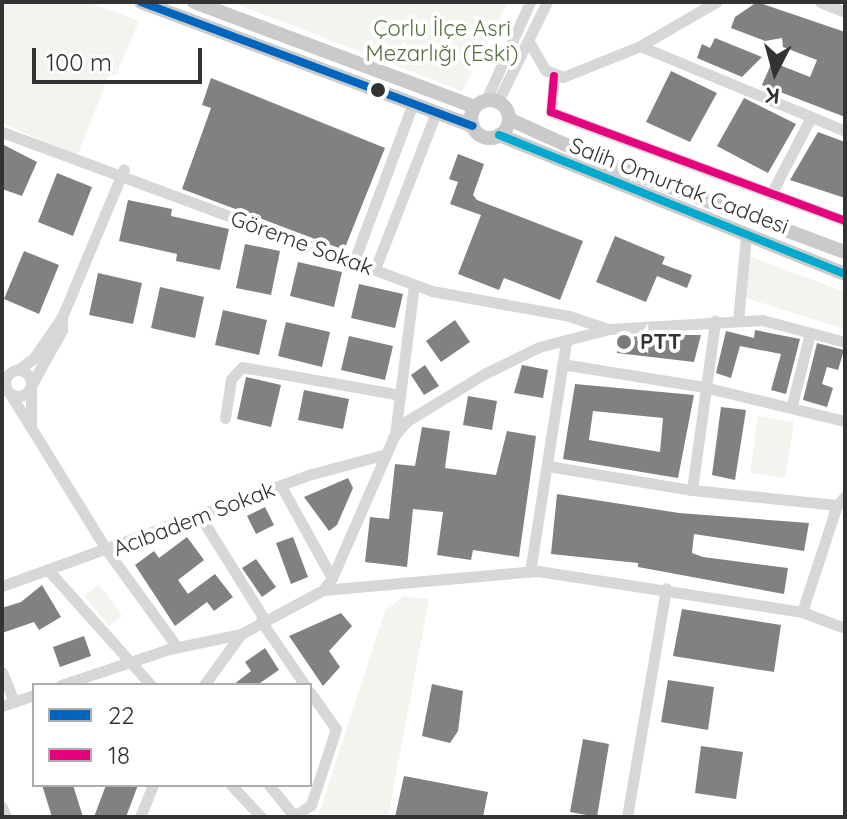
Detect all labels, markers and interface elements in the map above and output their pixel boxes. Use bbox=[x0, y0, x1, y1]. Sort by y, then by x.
park label: Çorlu İlçe Asri Mezarlığı (Eski) bbox=[366, 15, 518, 66]
scale bar bbox=[36, 32, 206, 82]
north arrow bbox=[735, 32, 815, 112]
text: 100 m bbox=[46, 47, 112, 77]
text: K bbox=[764, 81, 781, 111]
unlabelled marker bbox=[370, 82, 386, 98]
street label: Salih Omurtak Caddesi bbox=[566, 132, 792, 240]
street label: Göreme Sokak bbox=[227, 205, 377, 281]
place label: PTT bbox=[640, 329, 681, 355]
marker: PTT bbox=[615, 333, 633, 351]
street label: Acıbadem Sokak bbox=[109, 476, 279, 562]
legend bbox=[32, 683, 312, 787]
text: 22 bbox=[108, 700, 135, 730]
text: 18 bbox=[108, 740, 130, 770]

